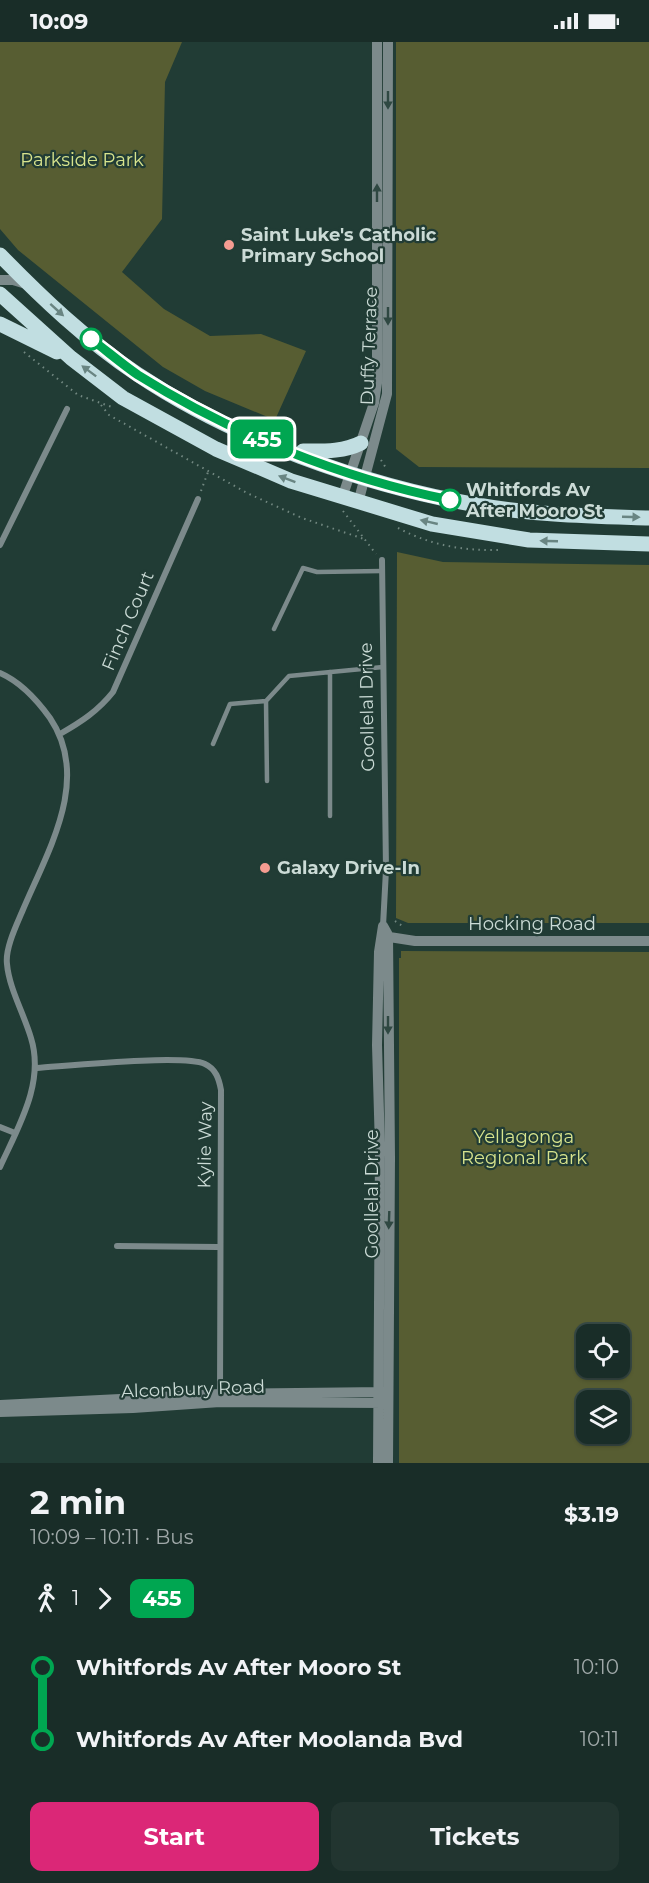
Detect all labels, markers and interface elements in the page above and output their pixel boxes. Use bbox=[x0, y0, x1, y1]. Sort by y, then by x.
text: 10:09 bbox=[30, 8, 88, 35]
one-way arrow bbox=[383, 91, 393, 110]
park label: Parkside Park bbox=[20, 149, 144, 171]
one-way arrow bbox=[372, 183, 382, 202]
place label: Saint Luke's Catholic Primary School bbox=[241, 224, 437, 267]
marker: Saint Luke's Catholic Primary School bbox=[222, 238, 236, 252]
street label: Duffy Terrace bbox=[356, 286, 382, 406]
one-way arrow bbox=[49, 303, 64, 316]
one-way arrow bbox=[383, 307, 393, 326]
unlabelled marker bbox=[80, 328, 102, 350]
one-way arrow bbox=[81, 365, 97, 378]
line badge: 455 bbox=[228, 420, 296, 458]
text: 455 bbox=[242, 427, 282, 452]
one-way arrow bbox=[278, 474, 296, 484]
place label: Whitfords Av After Mooro St bbox=[465, 479, 603, 522]
marker: Whitfords Av After Mooro St bbox=[439, 489, 461, 511]
one-way arrow bbox=[622, 513, 641, 522]
one-way arrow bbox=[419, 517, 438, 527]
one-way arrow bbox=[539, 536, 558, 546]
street label: Finch Court bbox=[97, 568, 159, 674]
street label: Goollelal Drive bbox=[355, 642, 379, 772]
place label: Galaxy Drive-In bbox=[277, 857, 420, 879]
marker: Galaxy Drive-In bbox=[258, 861, 272, 875]
street label: Hocking Road bbox=[468, 913, 596, 935]
one-way arrow bbox=[383, 1016, 393, 1035]
street label: Kylie Way bbox=[193, 1101, 217, 1189]
park label: Yellagonga Regional Park bbox=[461, 1126, 587, 1169]
street label: Goollelal Drive bbox=[361, 1129, 383, 1259]
one-way arrow bbox=[385, 1211, 394, 1230]
map controls bbox=[576, 1324, 630, 1444]
button: locate bbox=[576, 1324, 630, 1378]
street label: Alconbury Road bbox=[121, 1375, 265, 1403]
button: layers bbox=[576, 1390, 630, 1444]
text: 2 min bbox=[30, 1482, 126, 1522]
text: $3.19 bbox=[564, 1501, 619, 1528]
text: 10:09 – 10:11 · Bus bbox=[30, 1525, 194, 1549]
icon: walk bbox=[30, 1582, 63, 1615]
icon: forward bbox=[88, 1582, 121, 1615]
text: 1 bbox=[72, 1586, 79, 1610]
text: 455 bbox=[142, 1586, 182, 1611]
text: Whitfords Av After Mooro St bbox=[76, 1654, 401, 1681]
text: 10:10 bbox=[574, 1655, 619, 1679]
text: Whitfords Av After Moolanda Bvd bbox=[76, 1726, 463, 1753]
text: 10:11 bbox=[580, 1727, 619, 1751]
button: Start bbox=[30, 1802, 319, 1871]
button: Tickets bbox=[331, 1802, 619, 1871]

